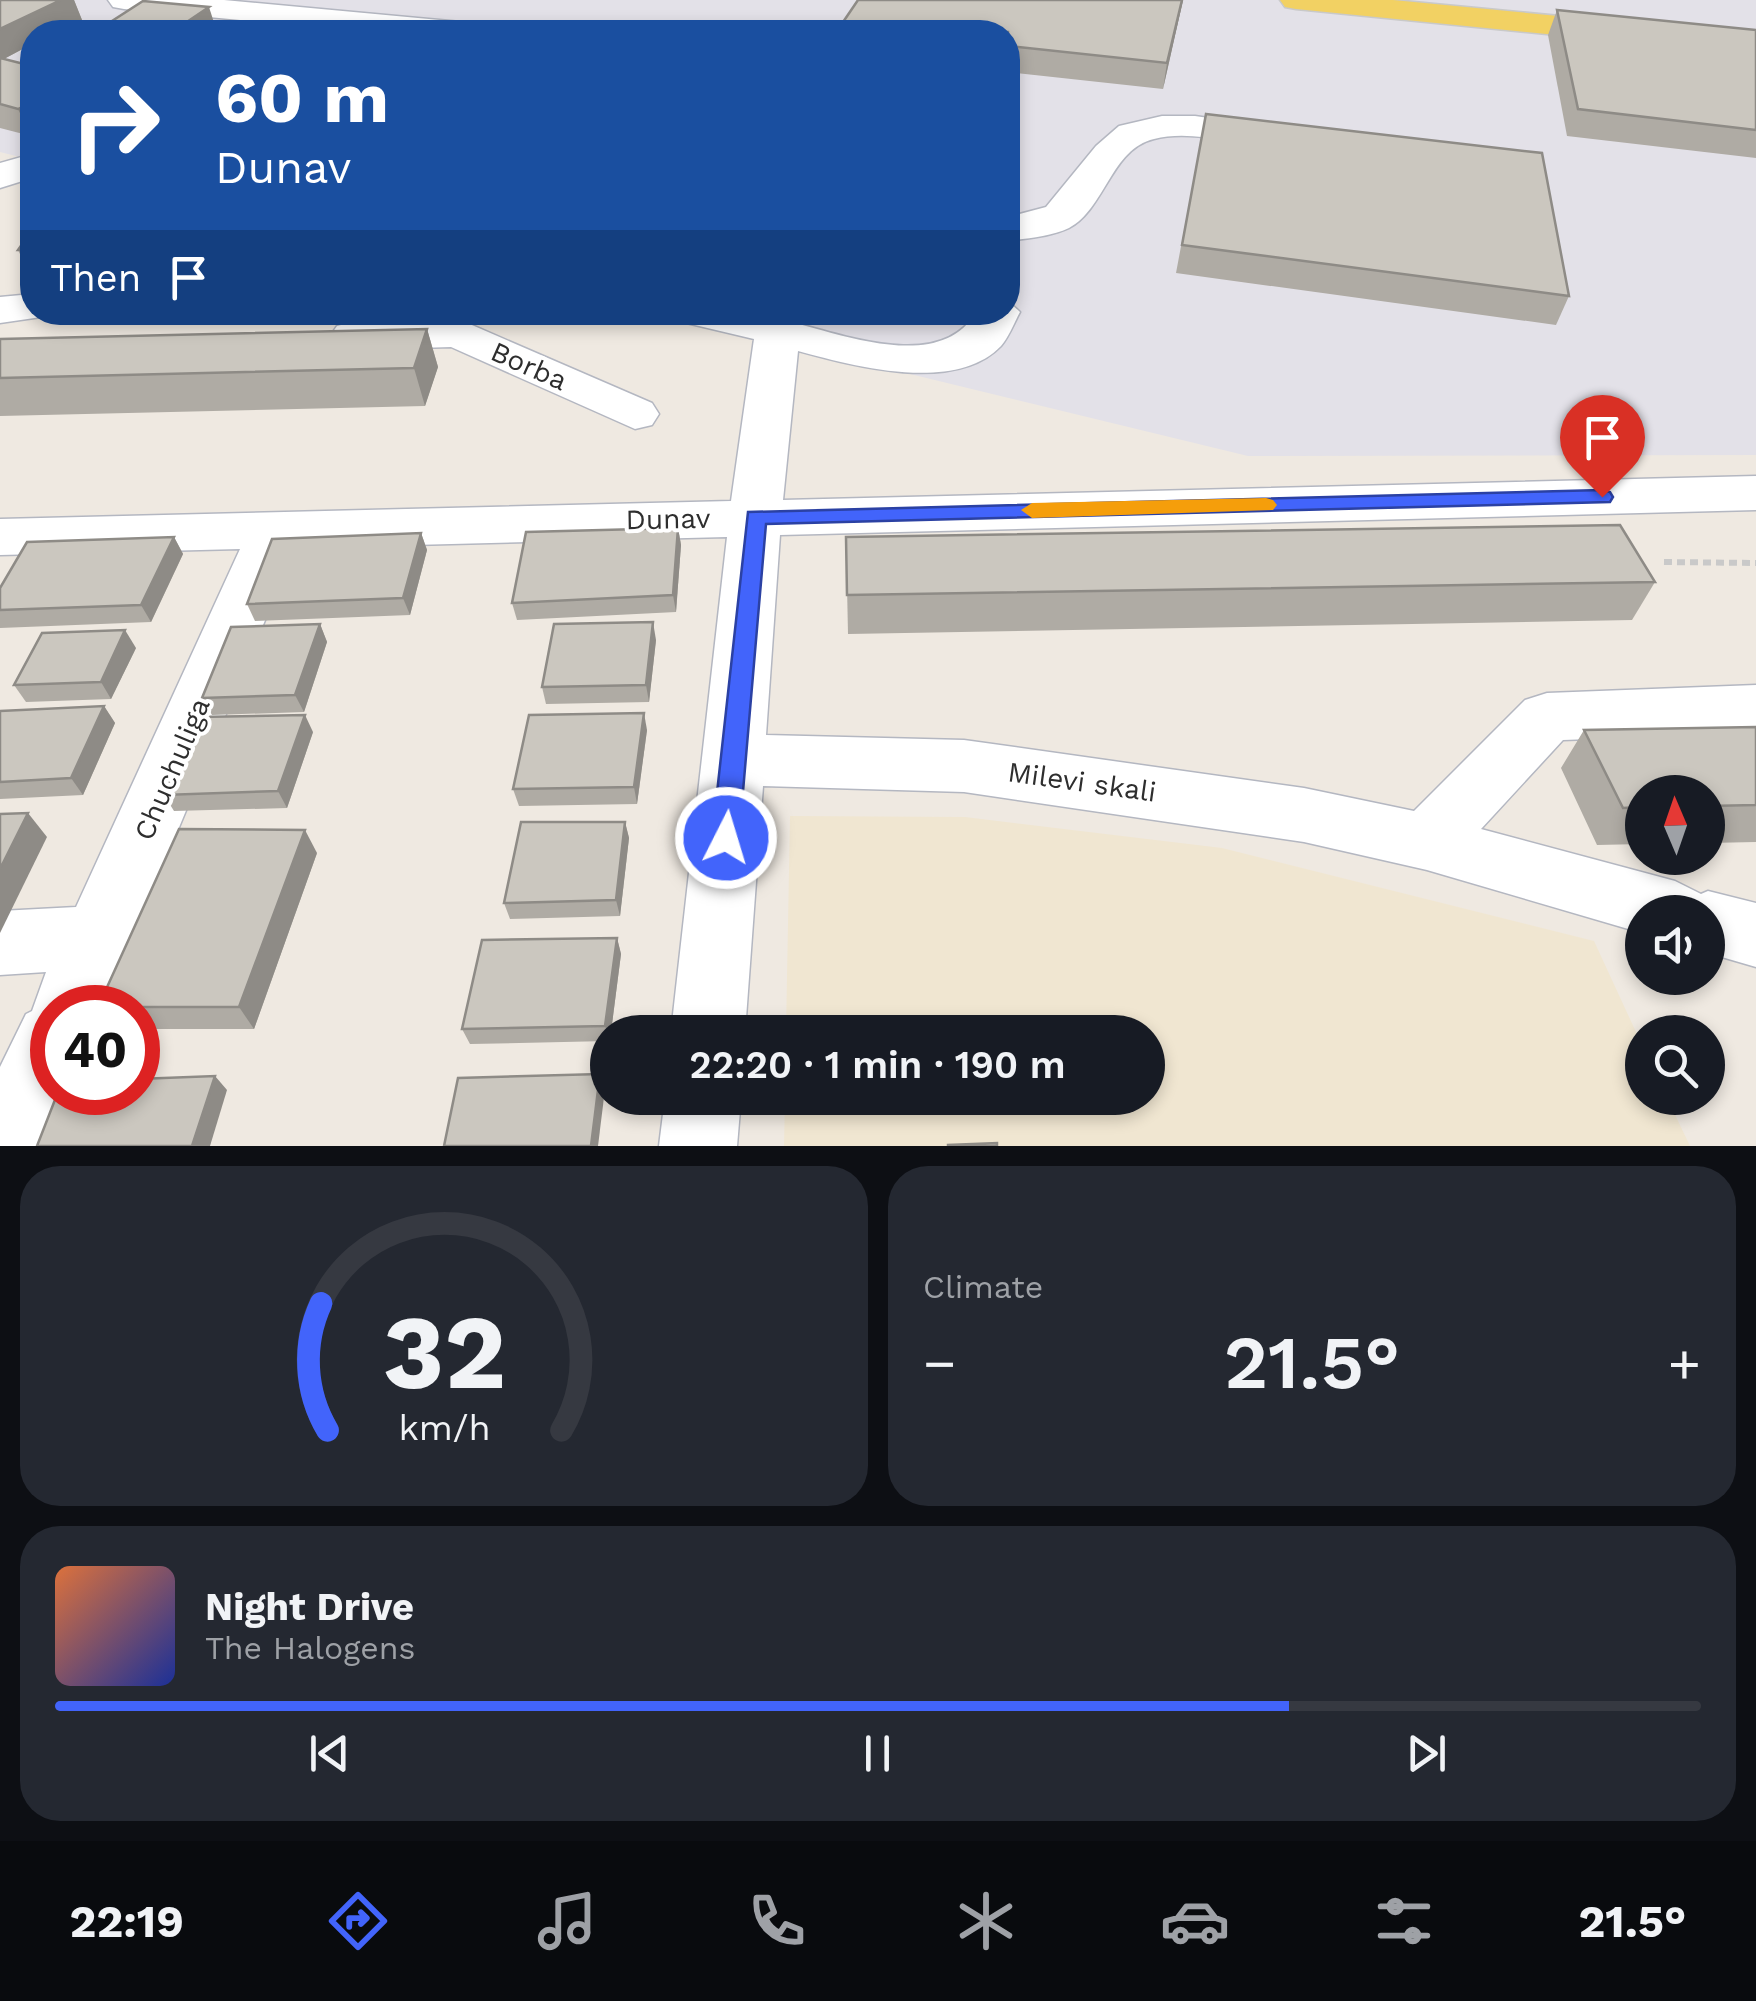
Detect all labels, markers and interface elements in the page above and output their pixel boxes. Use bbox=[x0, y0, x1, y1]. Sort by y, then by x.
text: 60 m bbox=[215, 57, 389, 139]
icon: right bbox=[50, 60, 180, 190]
text: Dunav bbox=[215, 141, 351, 194]
icon: arrive bbox=[161, 250, 216, 305]
text: Then bbox=[50, 256, 141, 300]
street label: Borba bbox=[486, 335, 572, 397]
pin bbox=[1560, 395, 1645, 498]
icon: arrive bbox=[1575, 410, 1630, 465]
street label: Dunav bbox=[625, 502, 711, 536]
street label: Chuchuliga bbox=[127, 693, 217, 845]
street label: Milevi skali bbox=[1006, 755, 1158, 809]
north arrow bbox=[1625, 775, 1725, 875]
map controls bbox=[1625, 775, 1725, 1115]
position arrow bbox=[674, 786, 778, 890]
button: sound bbox=[1625, 895, 1725, 995]
speed limit sign: 40 bbox=[30, 985, 160, 1115]
button: search bbox=[1625, 1015, 1725, 1115]
text: 22:20 · 1 min · 190 m bbox=[689, 1043, 1066, 1087]
text: Climate bbox=[923, 1268, 1043, 1306]
text: 32 bbox=[382, 1291, 506, 1413]
text: 21.5° bbox=[1224, 1318, 1400, 1406]
text: − bbox=[923, 1331, 956, 1395]
text: + bbox=[1668, 1331, 1701, 1395]
text: km/h bbox=[398, 1407, 490, 1449]
text: Night Drive bbox=[205, 1585, 414, 1629]
text: The Halogens bbox=[205, 1629, 415, 1667]
icon: previous bbox=[302, 1726, 357, 1781]
icon: pause bbox=[850, 1726, 905, 1781]
icon: next bbox=[1399, 1726, 1454, 1781]
icon: directions bbox=[323, 1886, 393, 1956]
icon: music bbox=[532, 1886, 602, 1956]
icon: phone bbox=[742, 1886, 812, 1956]
icon: climate bbox=[951, 1886, 1021, 1956]
icon: car bbox=[1160, 1886, 1230, 1956]
icon: filters bbox=[1369, 1886, 1439, 1956]
text: 22:19 bbox=[70, 1895, 184, 1948]
text: 21.5° bbox=[1579, 1895, 1686, 1948]

